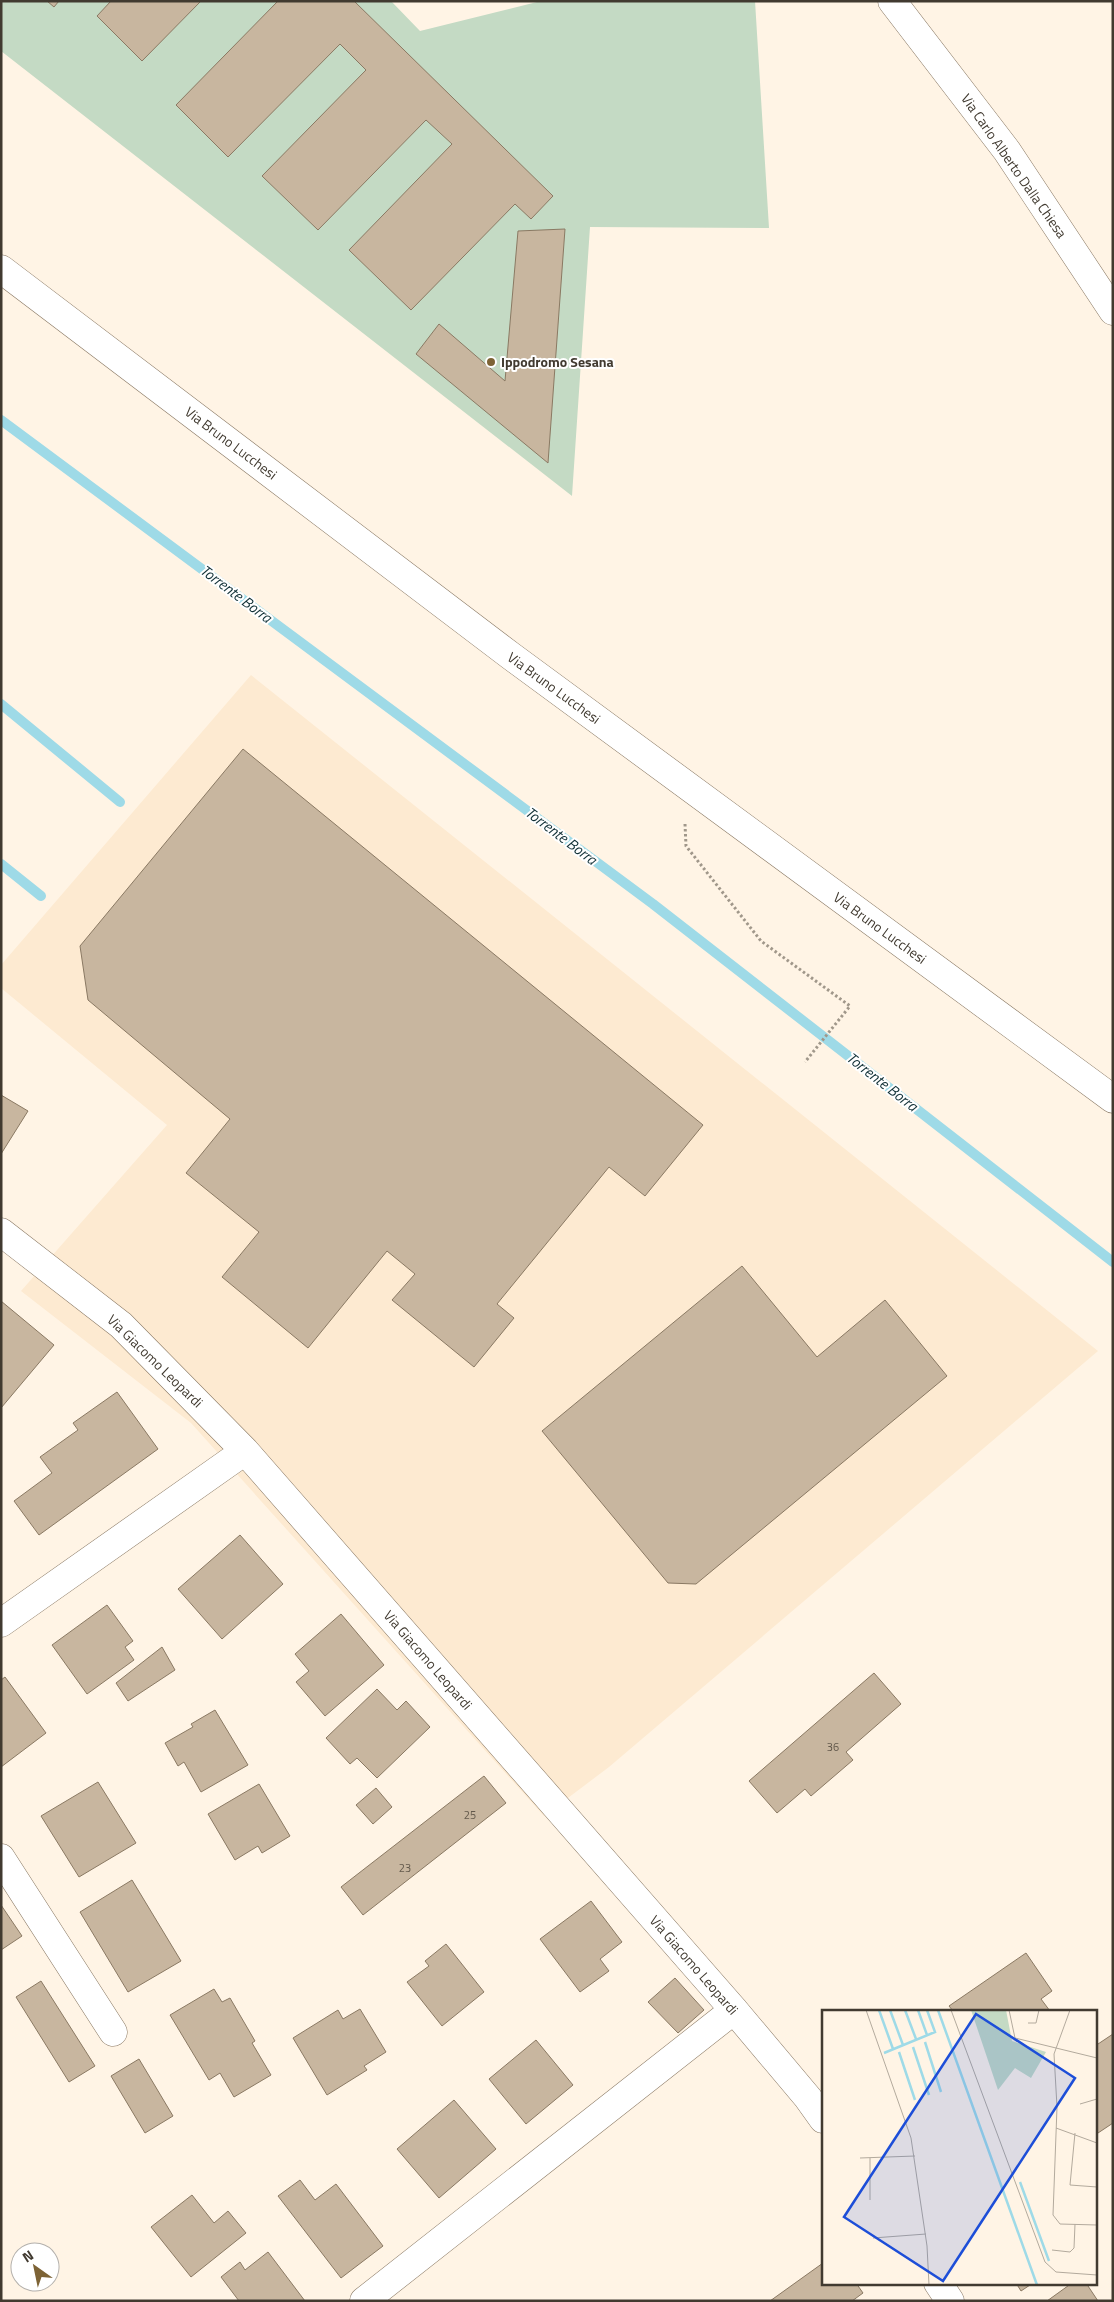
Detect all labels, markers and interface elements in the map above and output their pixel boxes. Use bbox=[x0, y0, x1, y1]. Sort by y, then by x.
street label: Via Carlo Alberto Dalla Chiesa bbox=[956, 89, 1072, 242]
place label: Ippodromo Sesana bbox=[501, 351, 614, 372]
marker: Ippodromo Sesana bbox=[485, 356, 497, 368]
street label: Via Bruno Lucchesi bbox=[181, 401, 282, 484]
water label: Torrente Borra bbox=[196, 559, 278, 629]
street label: Via Bruno Lucchesi bbox=[503, 647, 605, 729]
water label: Torrente Borra bbox=[521, 801, 603, 871]
street label: Via Bruno Lucchesi bbox=[829, 887, 931, 969]
water label: Torrente Borra bbox=[842, 1046, 924, 1118]
street label: Via Giacomo Leopardi bbox=[103, 1309, 208, 1412]
street label: Via Giacomo Leopardi bbox=[379, 1605, 478, 1714]
house number: 36 bbox=[827, 1739, 839, 1755]
house number: 25 bbox=[464, 1807, 476, 1823]
house number: 23 bbox=[399, 1860, 411, 1876]
street label: Via Giacomo Leopardi bbox=[645, 1910, 744, 2019]
inset map bbox=[822, 2010, 1096, 2284]
north arrow bbox=[10, 2242, 60, 2292]
text: N bbox=[18, 2244, 37, 2267]

